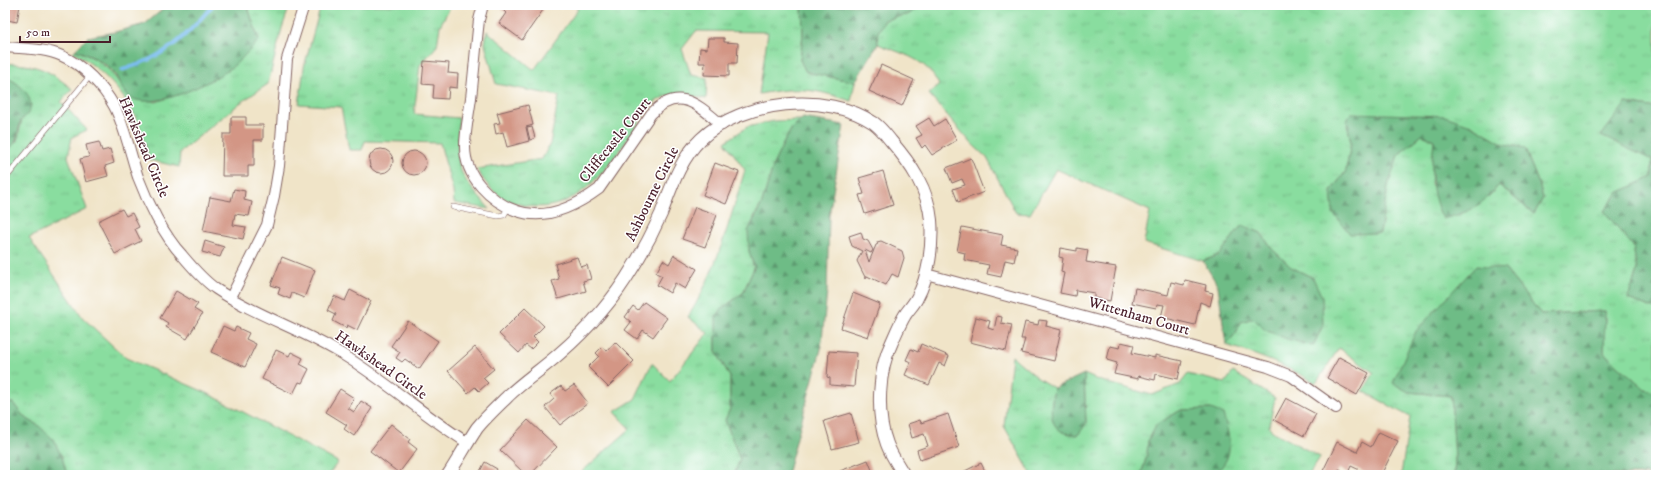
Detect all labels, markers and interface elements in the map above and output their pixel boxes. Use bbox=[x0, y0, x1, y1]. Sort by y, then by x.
scale bar bbox=[20, 18, 110, 44]
text: 50 m bbox=[26, 25, 50, 40]
street label: Hawkshead Circle bbox=[114, 93, 174, 201]
street label: Cliffecastle Court bbox=[575, 93, 655, 187]
street label: Ashbourne Circle bbox=[621, 143, 683, 245]
street label: Wittenham Court bbox=[1085, 292, 1192, 340]
street label: Hawkshead Circle bbox=[331, 326, 431, 404]

